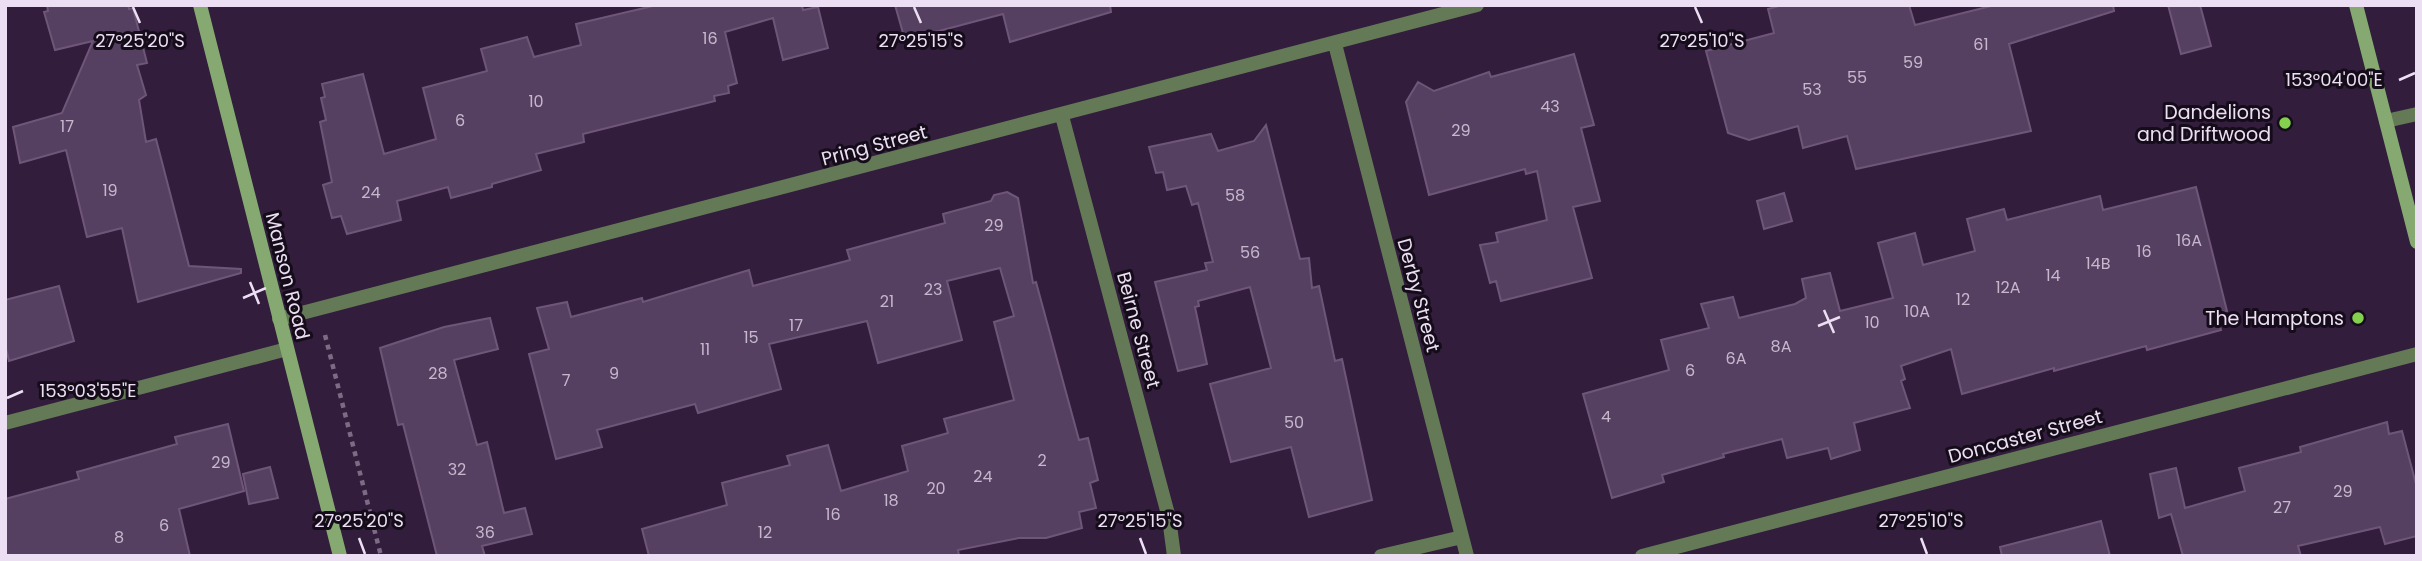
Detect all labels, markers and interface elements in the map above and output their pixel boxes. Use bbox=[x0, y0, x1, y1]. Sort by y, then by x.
house number: 16 bbox=[702, 27, 718, 50]
text: 27°25'20"S bbox=[95, 28, 185, 53]
text: 27°25'15"S bbox=[879, 28, 963, 53]
text: 27°25'10"S bbox=[1660, 28, 1744, 53]
house number: 61 bbox=[1973, 33, 1989, 56]
house number: 59 bbox=[1903, 51, 1923, 74]
house number: 55 bbox=[1847, 66, 1867, 89]
text: 153°04'00"E bbox=[2285, 67, 2383, 92]
house number: 53 bbox=[1802, 78, 1822, 101]
house number: 10 bbox=[528, 90, 544, 113]
house number: 43 bbox=[1540, 95, 1560, 118]
place label: Dandelions and Driftwood bbox=[2137, 99, 2271, 148]
house number: 6 bbox=[455, 109, 465, 132]
house number: 17 bbox=[60, 115, 74, 138]
marker: Dandelions and Driftwood bbox=[2277, 115, 2293, 131]
street label: Pring Street bbox=[818, 118, 930, 173]
house number: 29 bbox=[1451, 119, 1471, 142]
house number: 19 bbox=[102, 179, 118, 202]
house number: 24 bbox=[361, 181, 381, 204]
house number: 58 bbox=[1225, 184, 1245, 207]
street label: Manson Road bbox=[259, 210, 316, 342]
house number: 29 bbox=[984, 214, 1004, 237]
house number: 16A bbox=[2176, 229, 2202, 252]
street label: Derby Street bbox=[1390, 235, 1447, 355]
house number: 16 bbox=[2136, 240, 2152, 263]
house number: 56 bbox=[1240, 241, 1260, 264]
house number: 14B bbox=[2086, 252, 2111, 275]
house number: 14 bbox=[2045, 264, 2061, 287]
street label: Beirne Street bbox=[1110, 269, 1167, 392]
house number: 12A bbox=[1995, 276, 2021, 299]
house number: 23 bbox=[924, 278, 942, 301]
house number: 12 bbox=[1956, 288, 1970, 311]
house number: 21 bbox=[880, 290, 894, 313]
house number: 10A bbox=[1904, 300, 1930, 323]
place label: The Hamptons bbox=[2205, 305, 2344, 332]
marker: The Hamptons bbox=[2350, 310, 2366, 326]
house number: 10 bbox=[1864, 311, 1880, 334]
house number: 17 bbox=[789, 314, 803, 337]
house number: 15 bbox=[743, 326, 759, 349]
house number: 8A bbox=[1771, 335, 1792, 358]
house number: 11 bbox=[700, 338, 710, 361]
house number: 6A bbox=[1726, 347, 1747, 370]
house number: 6 bbox=[1685, 359, 1695, 382]
house number: 28 bbox=[428, 362, 448, 385]
house number: 9 bbox=[609, 362, 619, 385]
house number: 7 bbox=[562, 369, 571, 392]
text: 153°03'55"E bbox=[40, 378, 136, 403]
street label: Doncaster Street bbox=[1945, 403, 2105, 470]
house number: 4 bbox=[1601, 405, 1611, 428]
house number: 50 bbox=[1284, 411, 1304, 434]
house number: 2 bbox=[1037, 449, 1047, 472]
house number: 29 bbox=[211, 451, 231, 474]
house number: 32 bbox=[448, 458, 466, 481]
house number: 24 bbox=[973, 465, 993, 488]
house number: 20 bbox=[926, 477, 946, 500]
house number: 29 bbox=[2333, 480, 2353, 503]
house number: 18 bbox=[883, 489, 899, 512]
house number: 27 bbox=[2273, 496, 2291, 519]
house number: 16 bbox=[825, 503, 841, 526]
text: 27°25'20"S bbox=[314, 508, 404, 533]
text: 27°25'15"S bbox=[1098, 508, 1182, 533]
text: 27°25'10"S bbox=[1879, 508, 1963, 533]
house number: 6 bbox=[159, 514, 169, 537]
house number: 36 bbox=[475, 521, 495, 544]
house number: 12 bbox=[758, 521, 772, 544]
house number: 8 bbox=[114, 526, 124, 549]

